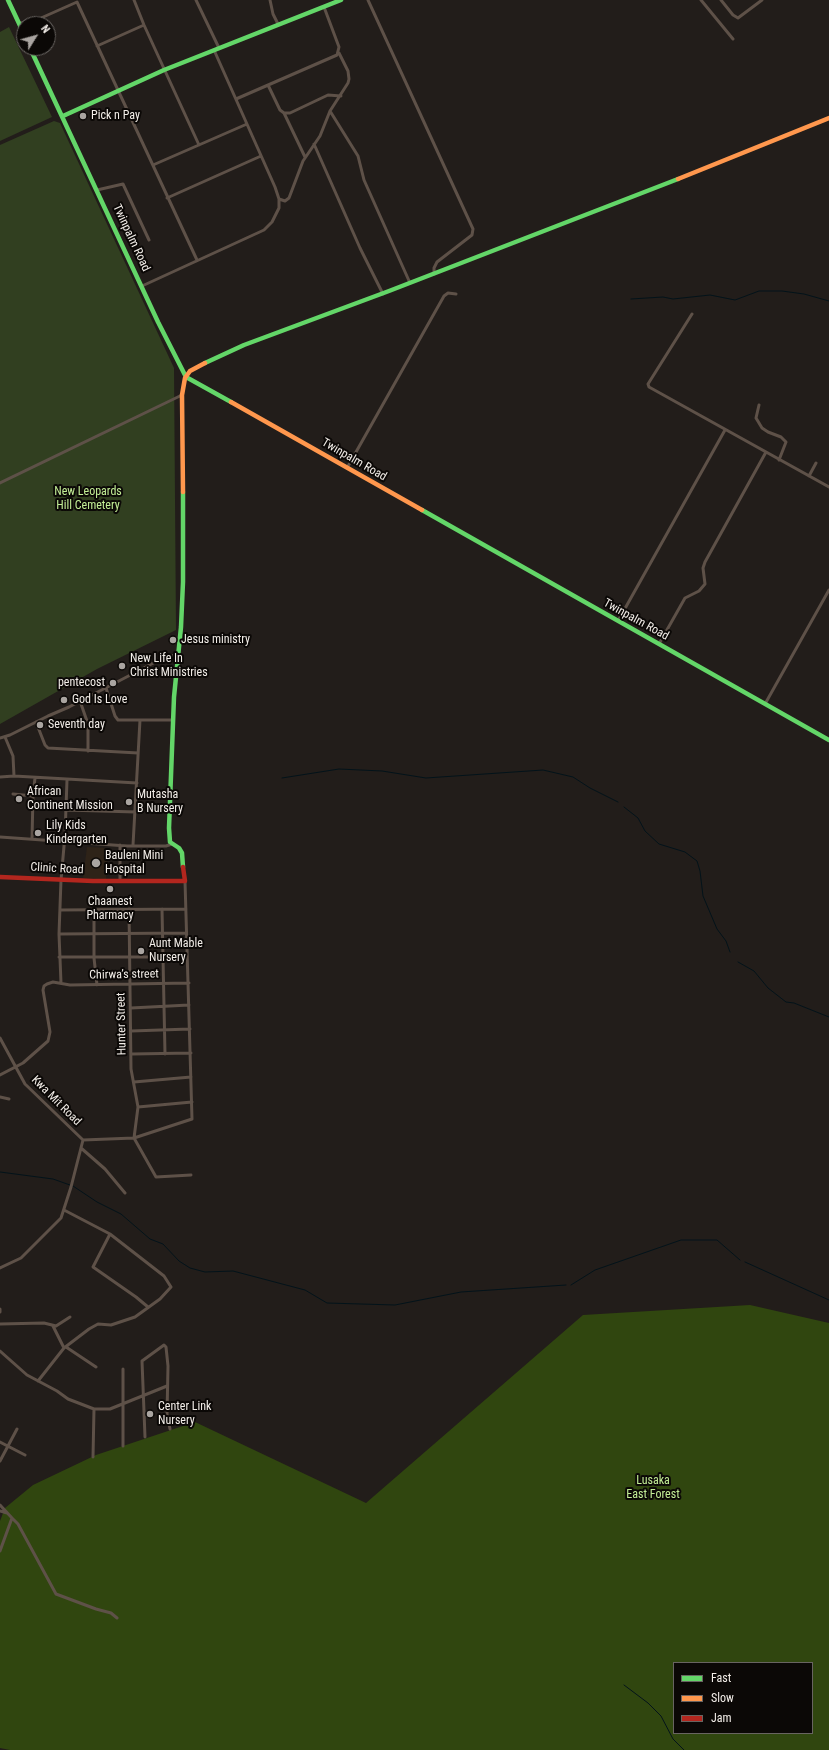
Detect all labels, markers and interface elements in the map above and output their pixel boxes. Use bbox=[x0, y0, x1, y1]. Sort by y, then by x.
north arrow bbox=[16, 16, 56, 56]
text: N bbox=[38, 22, 52, 36]
place label: Pick n Pay bbox=[91, 109, 140, 123]
marker: Pick n Pay bbox=[78, 111, 88, 121]
street label: Twinpalm Road bbox=[109, 202, 153, 274]
street label: Twinpalm Road bbox=[319, 436, 389, 484]
park label: New Leopards Hill Cemetery bbox=[54, 485, 122, 513]
street label: Twinpalm Road bbox=[601, 596, 671, 644]
place label: Jesus ministry bbox=[181, 633, 250, 647]
marker: Jesus ministry bbox=[168, 635, 178, 645]
place label: New Life In Christ Ministries bbox=[130, 652, 208, 680]
marker: New Life In Christ Ministries bbox=[117, 661, 127, 671]
place label: pentecost bbox=[58, 676, 105, 690]
marker: pentecost bbox=[108, 678, 118, 688]
place label: God Is Love bbox=[72, 693, 127, 707]
marker: God Is Love bbox=[59, 695, 69, 705]
place label: Seventh day bbox=[48, 718, 105, 732]
marker: Seventh day bbox=[35, 720, 45, 730]
place label: African Continent Mission bbox=[27, 785, 113, 813]
place label: Mutasha B Nursery bbox=[137, 788, 183, 816]
marker: African Continent Mission bbox=[14, 794, 24, 804]
marker: Mutasha B Nursery bbox=[124, 797, 134, 807]
place label: Lily Kids Kindergarten bbox=[46, 819, 107, 847]
marker: Lily Kids Kindergarten bbox=[33, 828, 43, 838]
place label: Bauleni Mini Hospital bbox=[105, 849, 163, 877]
marker: Bauleni Mini Hospital bbox=[90, 857, 102, 869]
street label: Clinic Road bbox=[30, 860, 84, 878]
marker: Chaanest Pharmacy bbox=[105, 884, 115, 894]
place label: Chaanest Pharmacy bbox=[86, 895, 134, 923]
place label: Aunt Mable Nursery bbox=[149, 937, 203, 965]
marker: Aunt Mable Nursery bbox=[136, 946, 146, 956]
street label: Chirwa’s street bbox=[89, 967, 159, 983]
street label: Hunter Street bbox=[114, 992, 130, 1056]
street label: Kwa Mit Road bbox=[28, 1073, 84, 1129]
place label: Center Link Nursery bbox=[158, 1400, 212, 1428]
marker: Center Link Nursery bbox=[145, 1409, 155, 1419]
park label: Lusaka East Forest bbox=[626, 1474, 680, 1502]
legend bbox=[673, 1662, 813, 1734]
text: Fast bbox=[711, 1671, 731, 1685]
text: Slow bbox=[711, 1691, 734, 1705]
text: Jam bbox=[711, 1711, 732, 1725]

